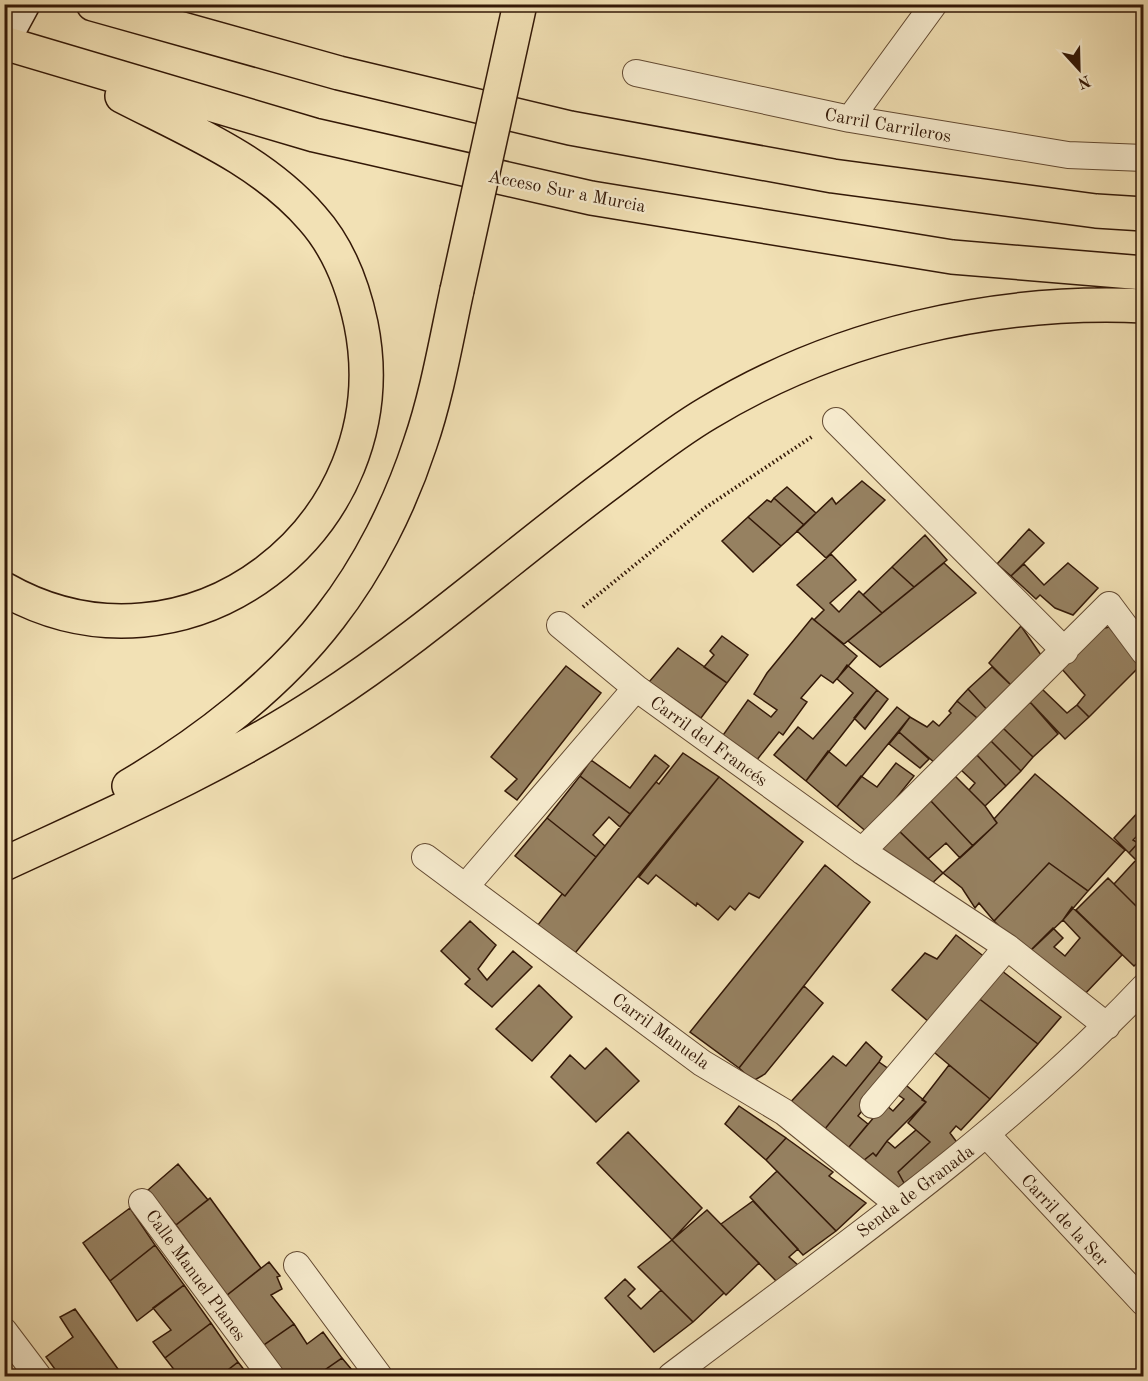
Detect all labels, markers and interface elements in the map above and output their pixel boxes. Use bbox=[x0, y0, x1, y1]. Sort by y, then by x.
north arrow bbox=[1049, 39, 1109, 99]
text: N bbox=[1074, 71, 1093, 91]
street label: Carril Carrileros bbox=[823, 106, 953, 146]
street label: Acceso Sur a Murcia bbox=[486, 168, 647, 216]
street label: Carril del Francés bbox=[646, 693, 771, 790]
street label: Carril Manuela bbox=[608, 990, 713, 1073]
street label: Senda de Granada bbox=[854, 1142, 978, 1242]
street label: Carril de la Ser bbox=[1017, 1171, 1112, 1271]
street label: Calle Manuel Planes bbox=[142, 1207, 249, 1345]

